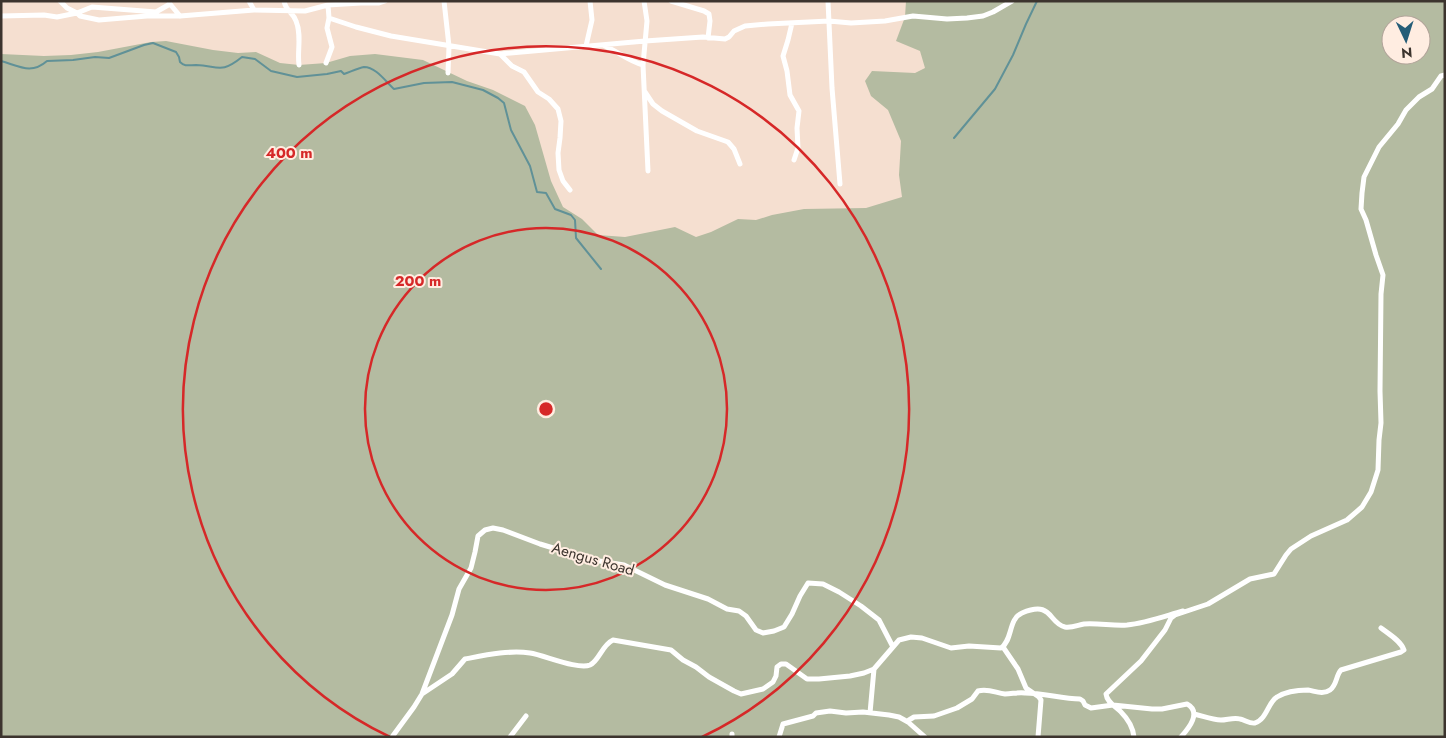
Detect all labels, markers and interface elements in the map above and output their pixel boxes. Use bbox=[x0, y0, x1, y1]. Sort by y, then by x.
north arrow bbox=[1381, 15, 1431, 65]
text: N bbox=[1401, 43, 1413, 63]
text: 400 m bbox=[265, 142, 313, 164]
text: 200 m bbox=[395, 270, 441, 292]
centre of rings bbox=[537, 400, 555, 418]
street label: Aengus Road bbox=[549, 537, 637, 581]

